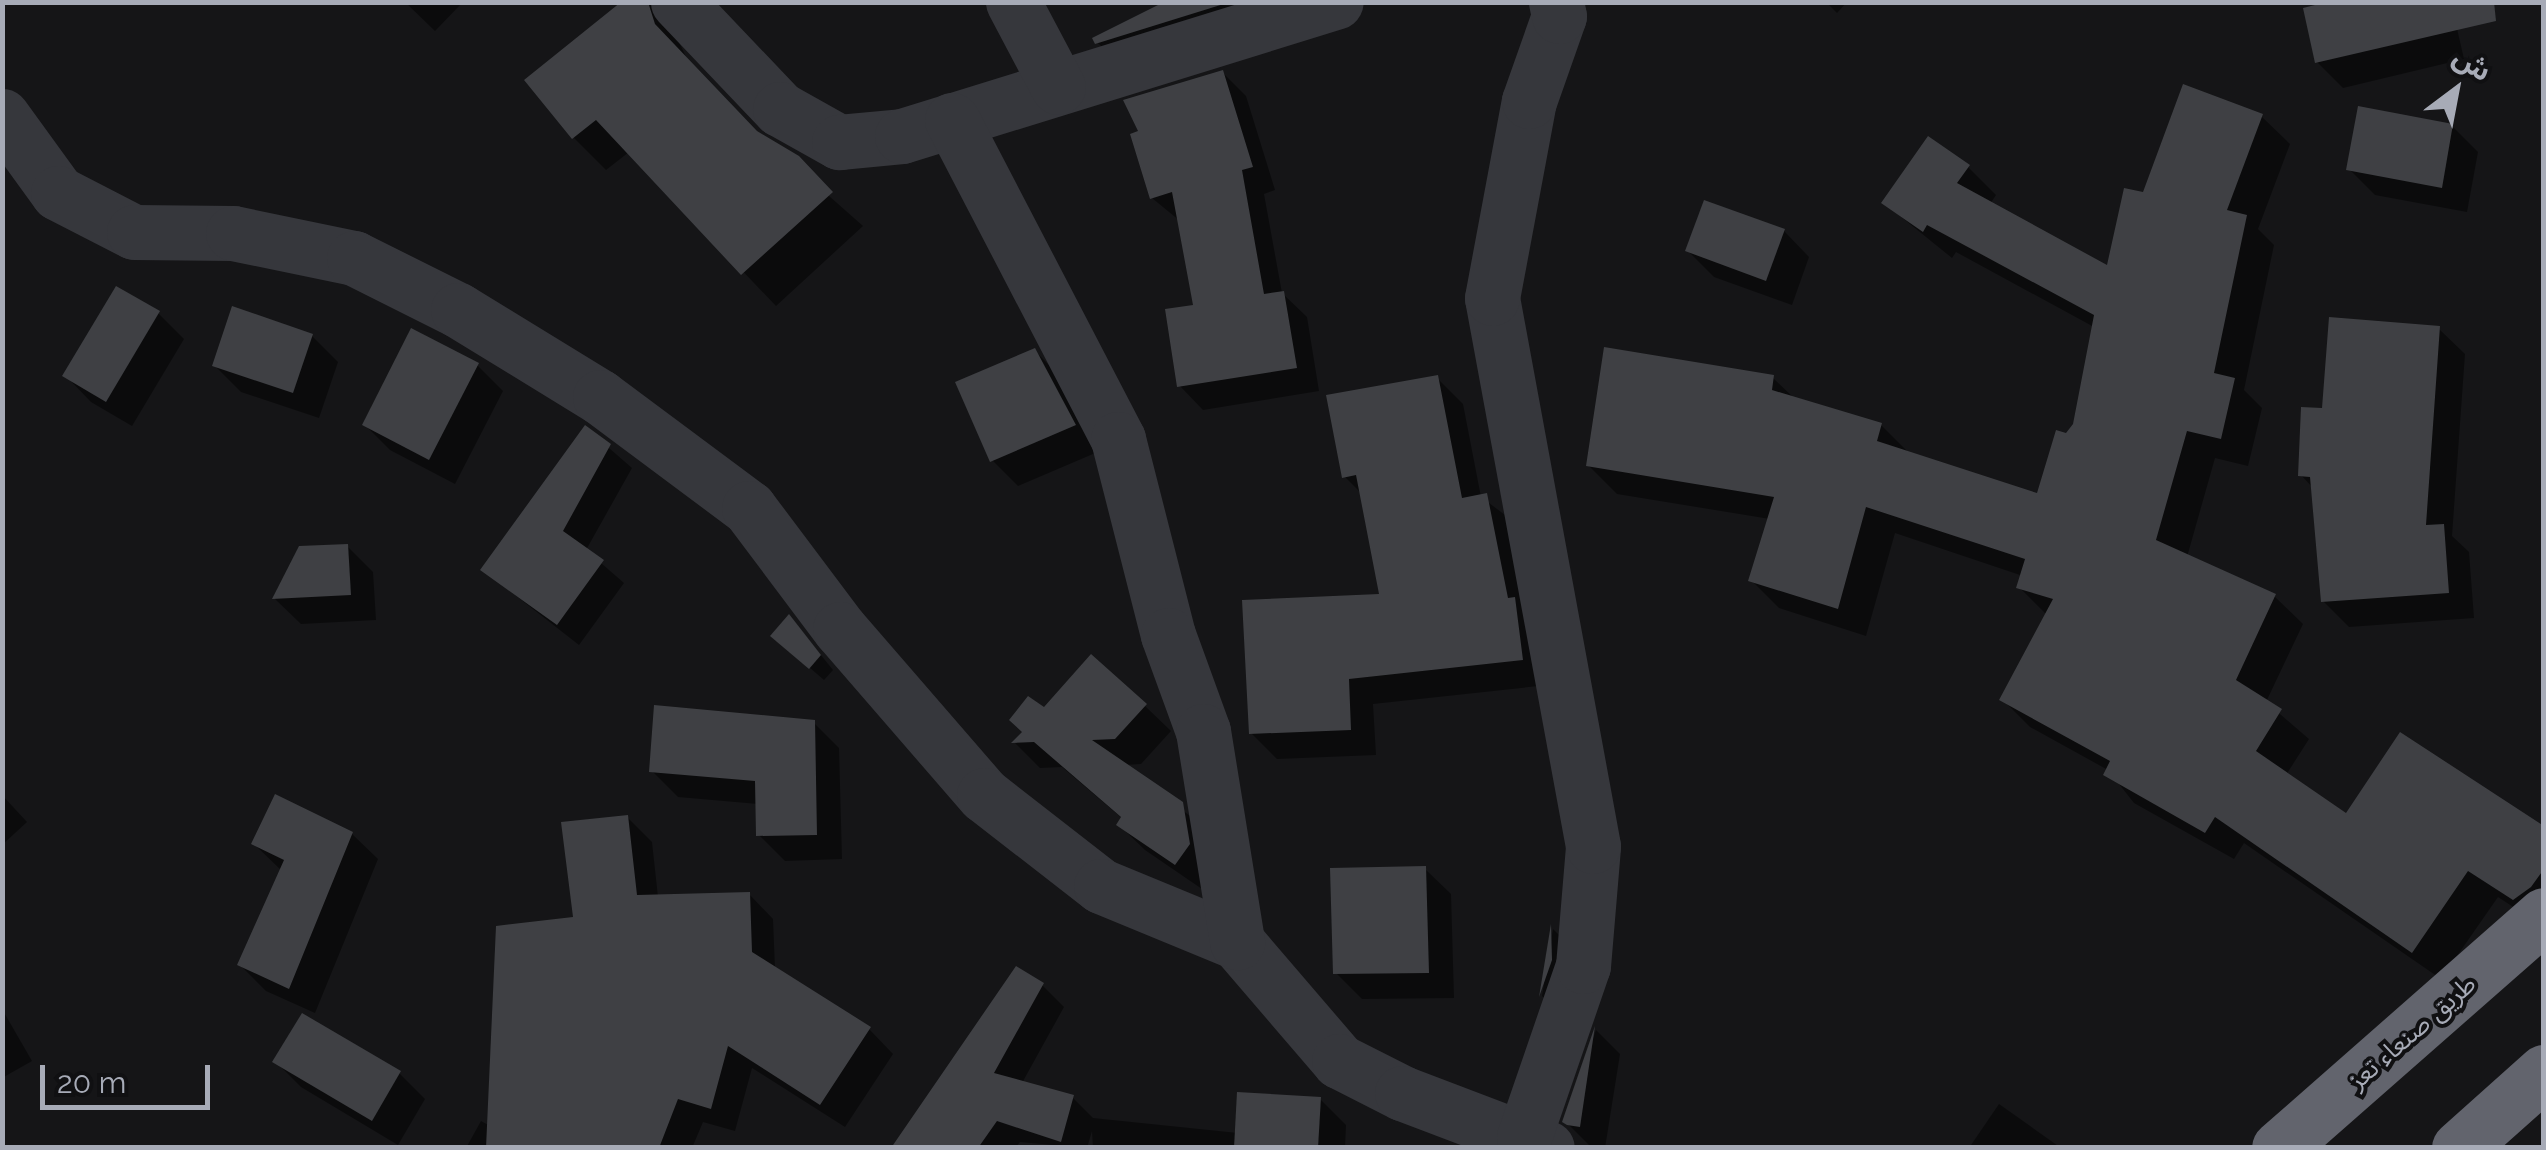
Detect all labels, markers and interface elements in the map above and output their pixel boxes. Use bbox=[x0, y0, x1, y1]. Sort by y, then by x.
north arrow bbox=[2406, 40, 2506, 140]
text: ش bbox=[2447, 40, 2497, 88]
street label: طريق صنعاء تعز bbox=[2342, 969, 2482, 1095]
scale bar bbox=[45, 1045, 215, 1107]
text: 20 m bbox=[57, 1065, 126, 1100]

